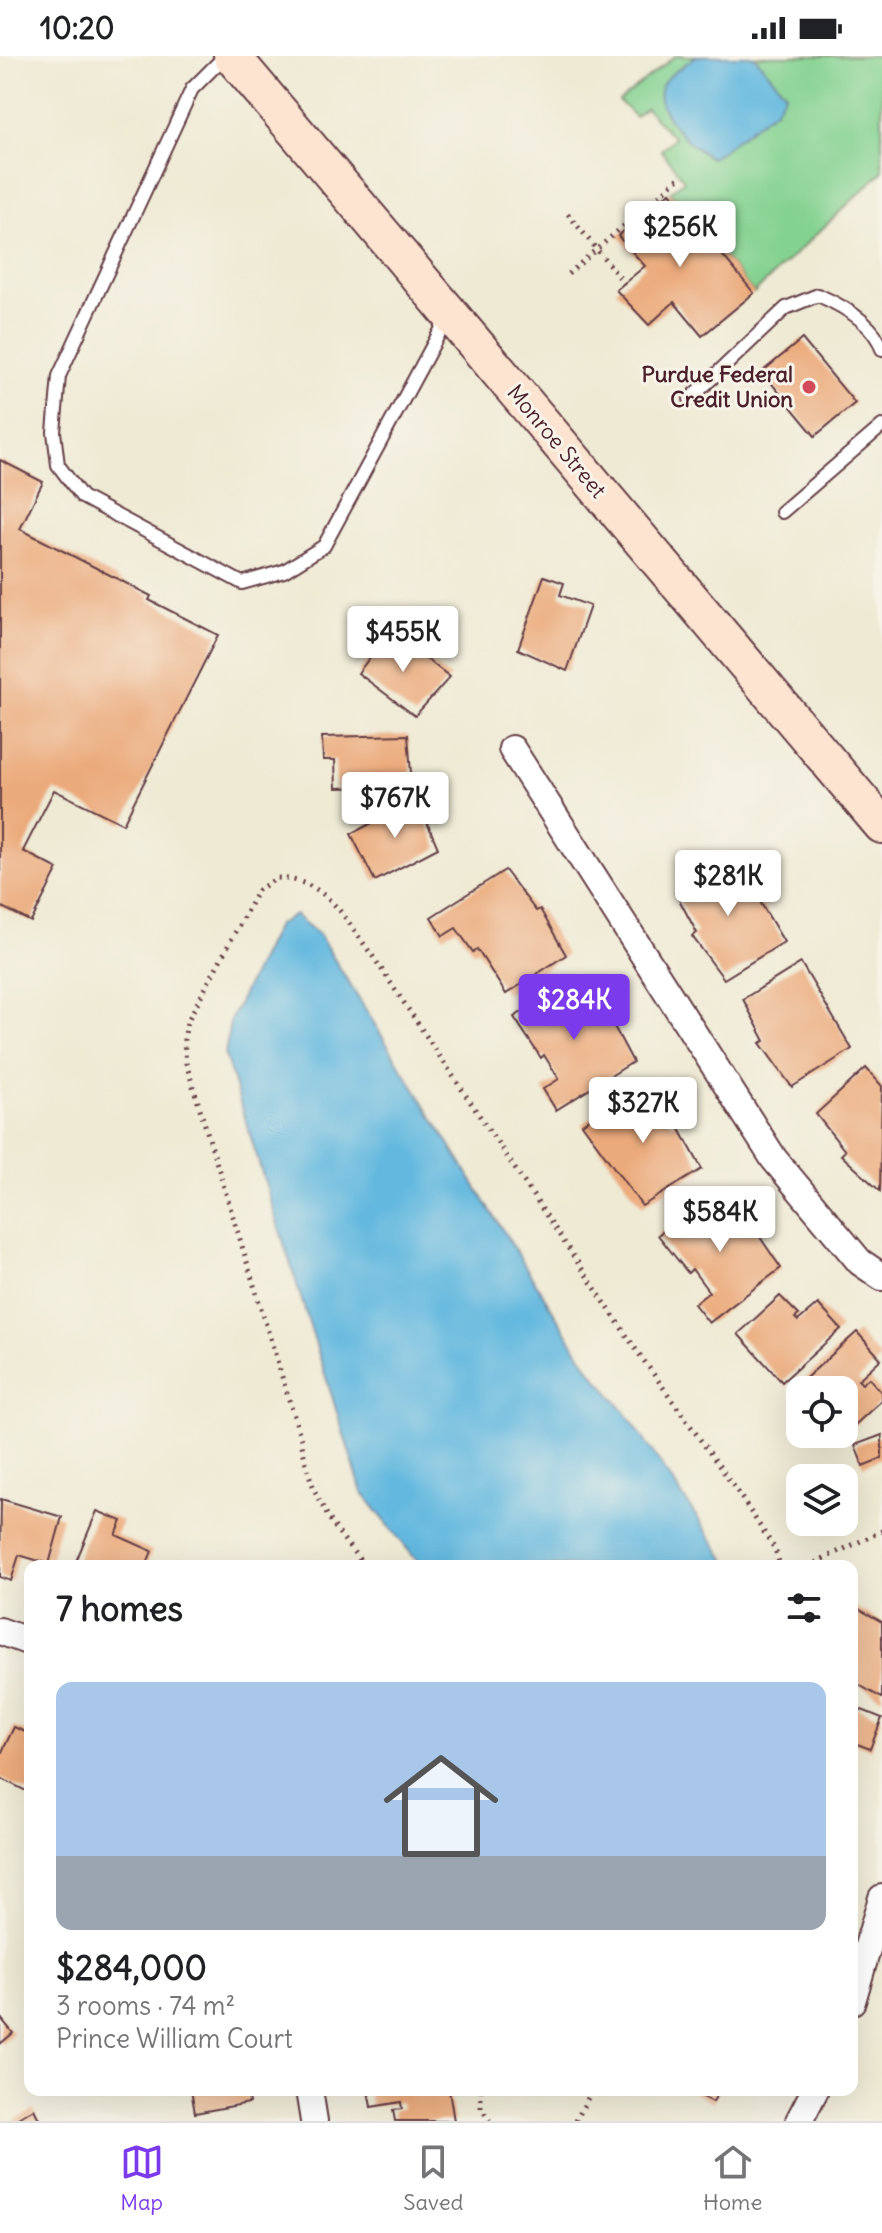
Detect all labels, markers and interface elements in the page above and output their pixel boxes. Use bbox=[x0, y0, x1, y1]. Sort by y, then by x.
text: 10:20 bbox=[40, 9, 115, 47]
pin: $256K bbox=[624, 201, 736, 269]
text: $256K bbox=[643, 210, 717, 243]
place label: Purdue Federal Credit Union bbox=[641, 360, 793, 413]
street label: Monroe Street bbox=[501, 378, 613, 504]
marker: Purdue Federal Credit Union bbox=[800, 378, 818, 396]
pin: $455K bbox=[347, 606, 459, 674]
text: $455K bbox=[365, 615, 441, 648]
pin: $767K bbox=[339, 772, 451, 840]
text: $767K bbox=[360, 781, 430, 814]
pin: $281K bbox=[672, 850, 784, 918]
text: $281K bbox=[693, 859, 763, 892]
pin: $284K bbox=[518, 974, 630, 1042]
text: $284K bbox=[537, 983, 611, 1016]
pin: $327K bbox=[587, 1077, 699, 1145]
text: $327K bbox=[607, 1086, 679, 1119]
pin: $584K bbox=[664, 1186, 776, 1254]
text: $584K bbox=[682, 1195, 758, 1228]
map controls bbox=[786, 1376, 858, 1536]
button: locate bbox=[786, 1376, 858, 1448]
button: layers bbox=[786, 1464, 858, 1536]
icon: filters bbox=[782, 1586, 826, 1630]
text: 7 homes bbox=[56, 1587, 183, 1630]
icon: home bbox=[369, 1734, 513, 1878]
text: $284,000 bbox=[56, 1946, 207, 1989]
text: 3 rooms · 74 m² bbox=[56, 1989, 235, 2022]
text: Prince William Court bbox=[56, 2022, 293, 2055]
tab: Map bbox=[120, 2140, 164, 2216]
tab: Saved bbox=[403, 2140, 463, 2216]
tab: Home bbox=[703, 2140, 762, 2216]

